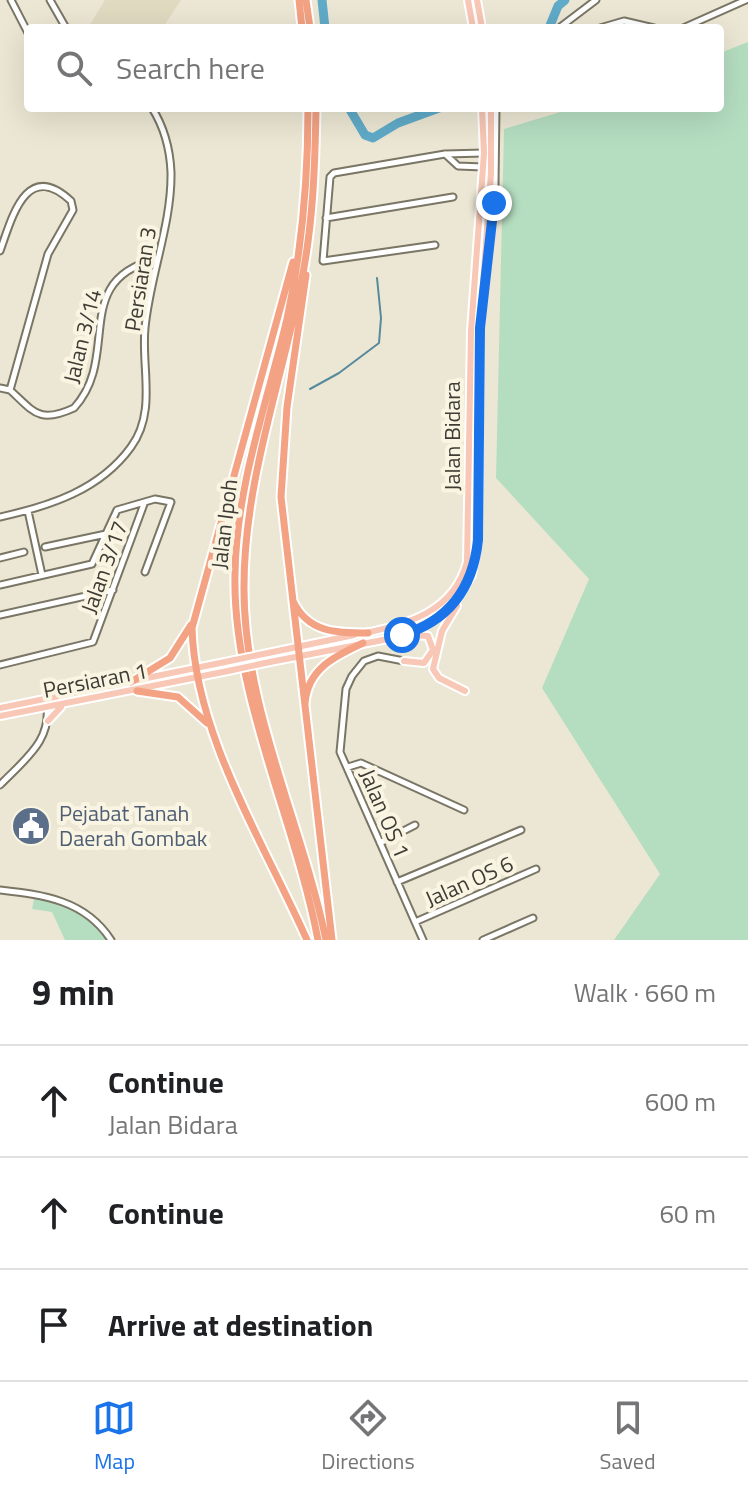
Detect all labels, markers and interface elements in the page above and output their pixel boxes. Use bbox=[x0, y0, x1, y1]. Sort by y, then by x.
search box bbox=[24, 24, 724, 112]
text: Search here bbox=[116, 45, 265, 91]
icon: search bbox=[52, 46, 96, 90]
route end bbox=[476, 185, 512, 221]
street label: Persiaran 3 bbox=[115, 224, 165, 334]
street label: Jalan 3/14 bbox=[54, 285, 110, 387]
street label: Jalan Bidara bbox=[435, 381, 469, 491]
street label: Jalan Ipoh bbox=[202, 477, 246, 571]
street label: Jalan 3/17 bbox=[72, 516, 136, 618]
route start bbox=[384, 617, 420, 653]
street label: Persiaran 1 bbox=[40, 653, 150, 707]
street label: Jalan OS 1 bbox=[351, 763, 419, 863]
place label: Pejabat Tanah Daerah Gombak bbox=[59, 796, 208, 855]
public building icon: Pejabat Tanah Daerah Gombak bbox=[10, 805, 52, 847]
street label: Jalan OS 6 bbox=[419, 846, 519, 916]
text: 9 min bbox=[32, 966, 115, 1018]
text: Walk · 660 m bbox=[574, 973, 716, 1012]
text: Continue bbox=[108, 1059, 224, 1105]
icon: ahead bbox=[32, 1079, 76, 1123]
text: 600 m bbox=[645, 1082, 716, 1121]
text: Jalan Bidara bbox=[108, 1105, 238, 1144]
text: Continue bbox=[108, 1190, 224, 1236]
icon: ahead bbox=[32, 1191, 76, 1235]
text: 60 m bbox=[659, 1194, 716, 1233]
text: Arrive at destination bbox=[108, 1302, 373, 1348]
icon: arrive bbox=[32, 1303, 76, 1347]
tab: Map bbox=[92, 1396, 136, 1478]
tab: Directions bbox=[321, 1396, 415, 1478]
tab: Saved bbox=[600, 1396, 656, 1478]

